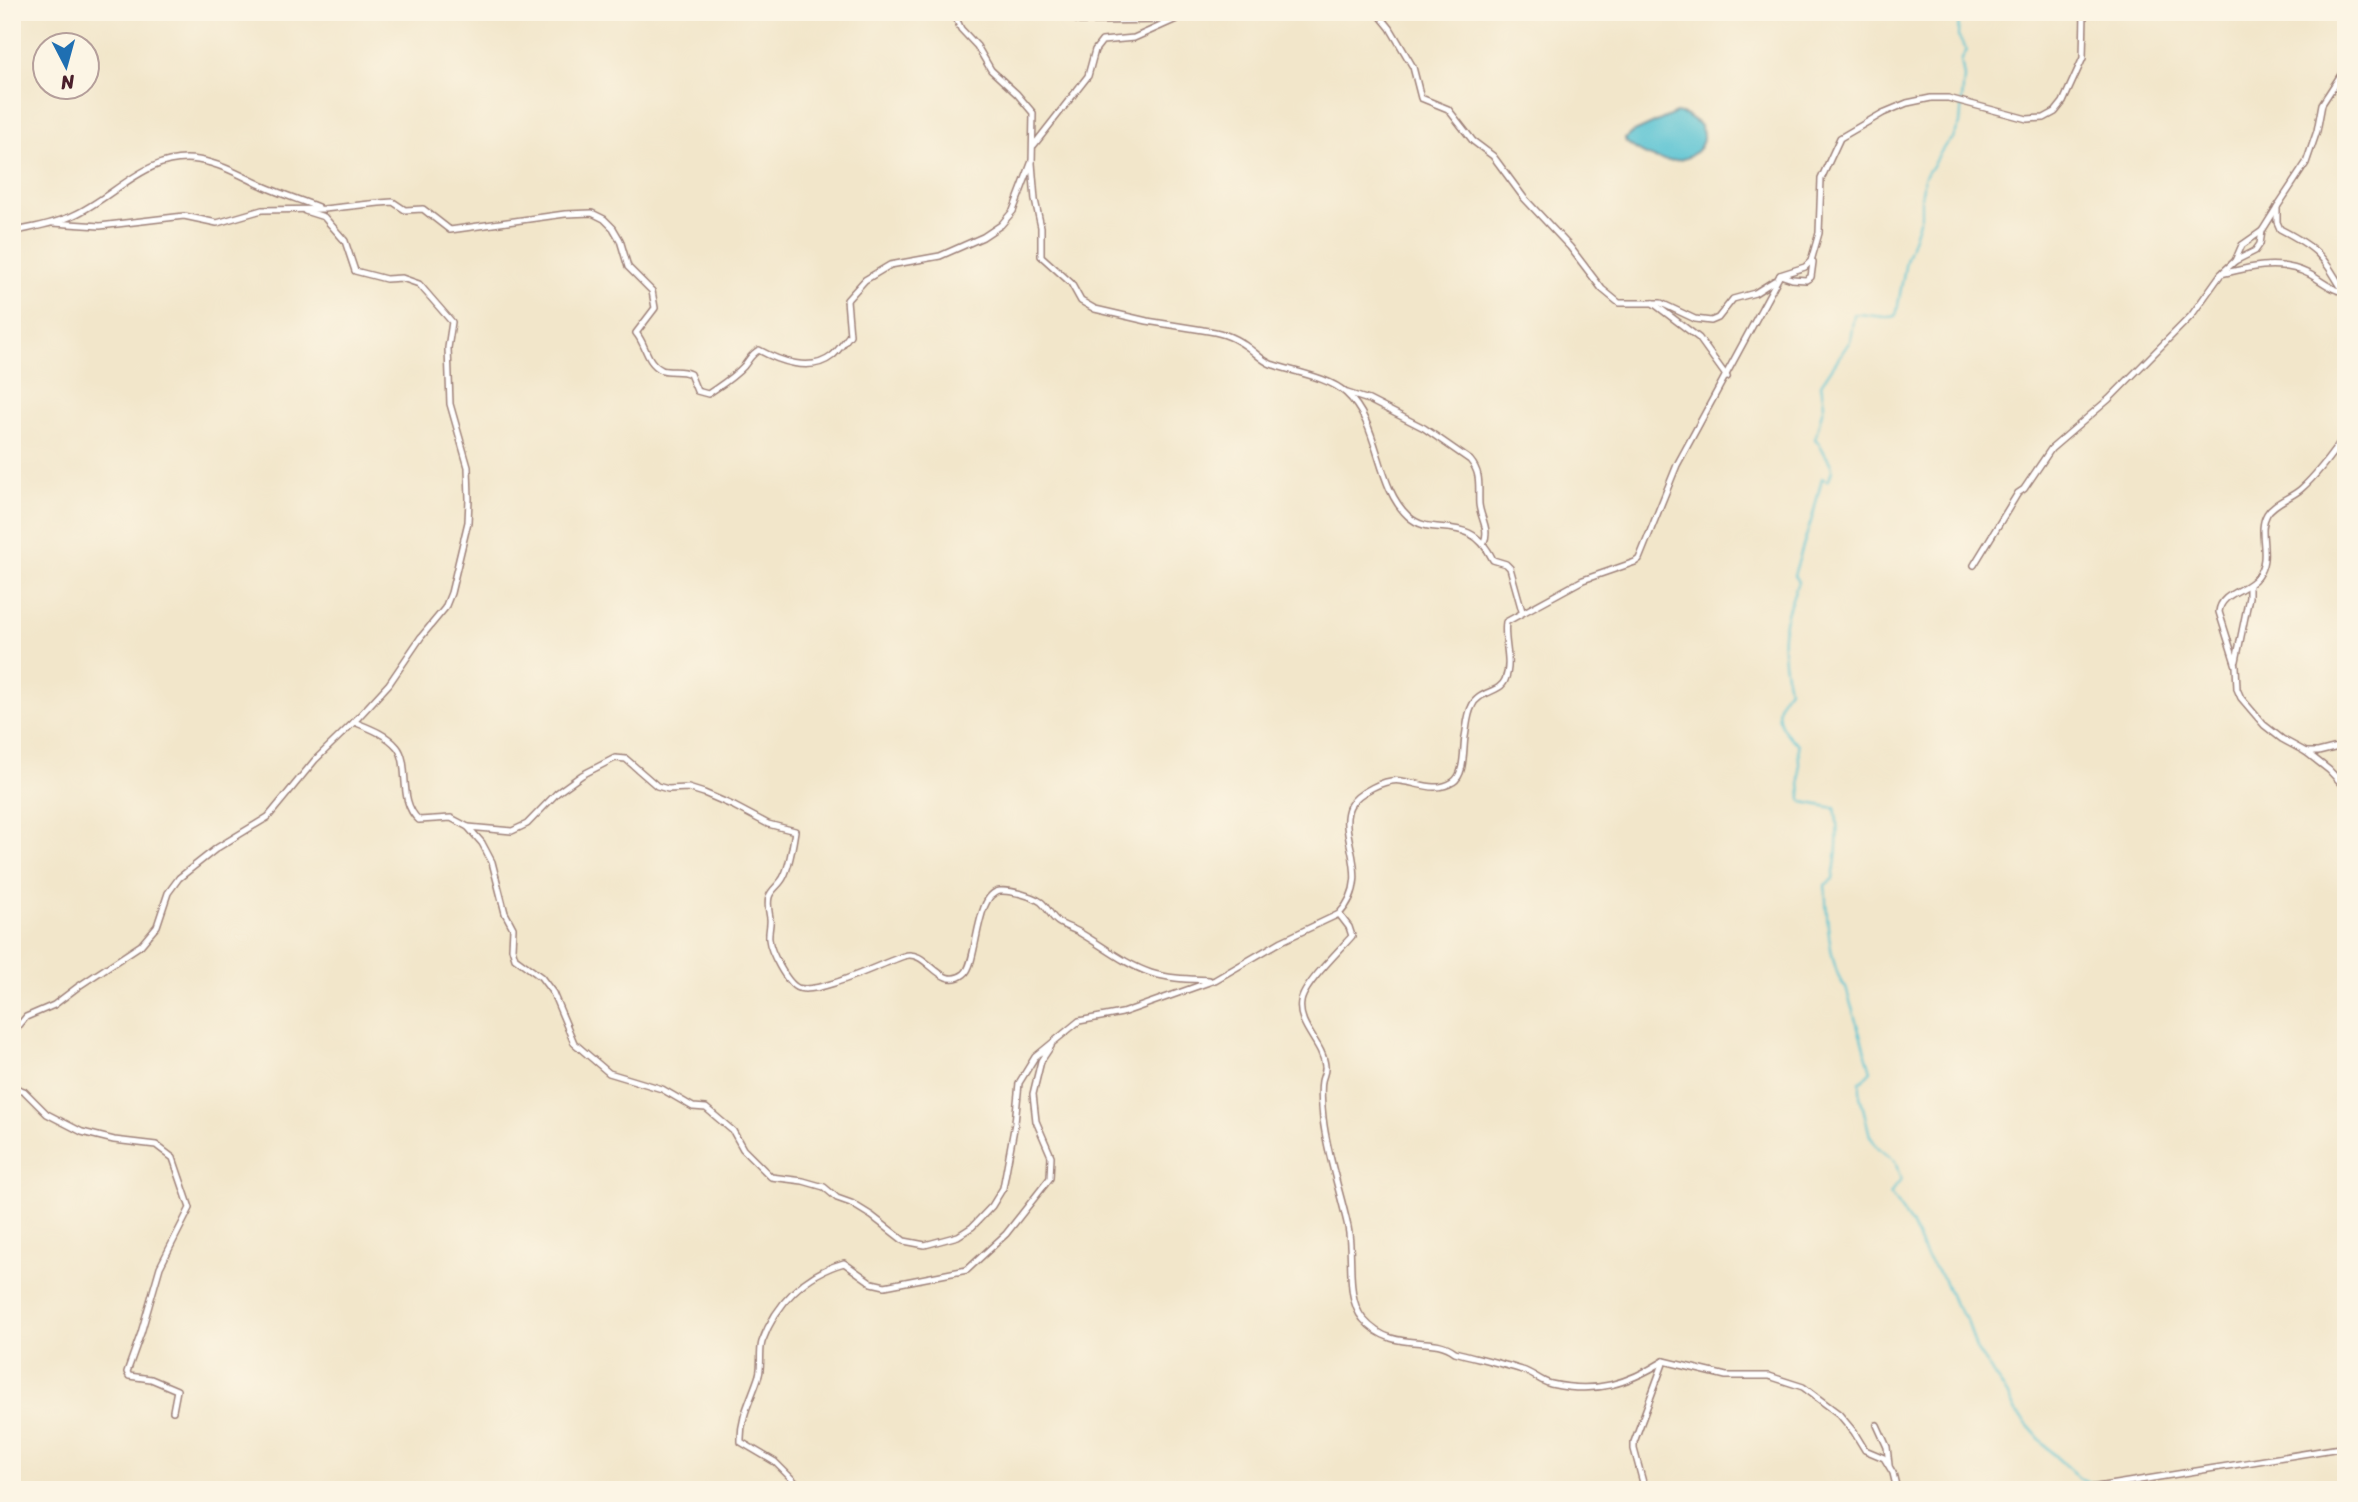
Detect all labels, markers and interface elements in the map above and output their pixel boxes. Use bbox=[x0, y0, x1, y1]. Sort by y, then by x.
north arrow bbox=[32, 32, 102, 102]
text: N bbox=[59, 65, 77, 100]

